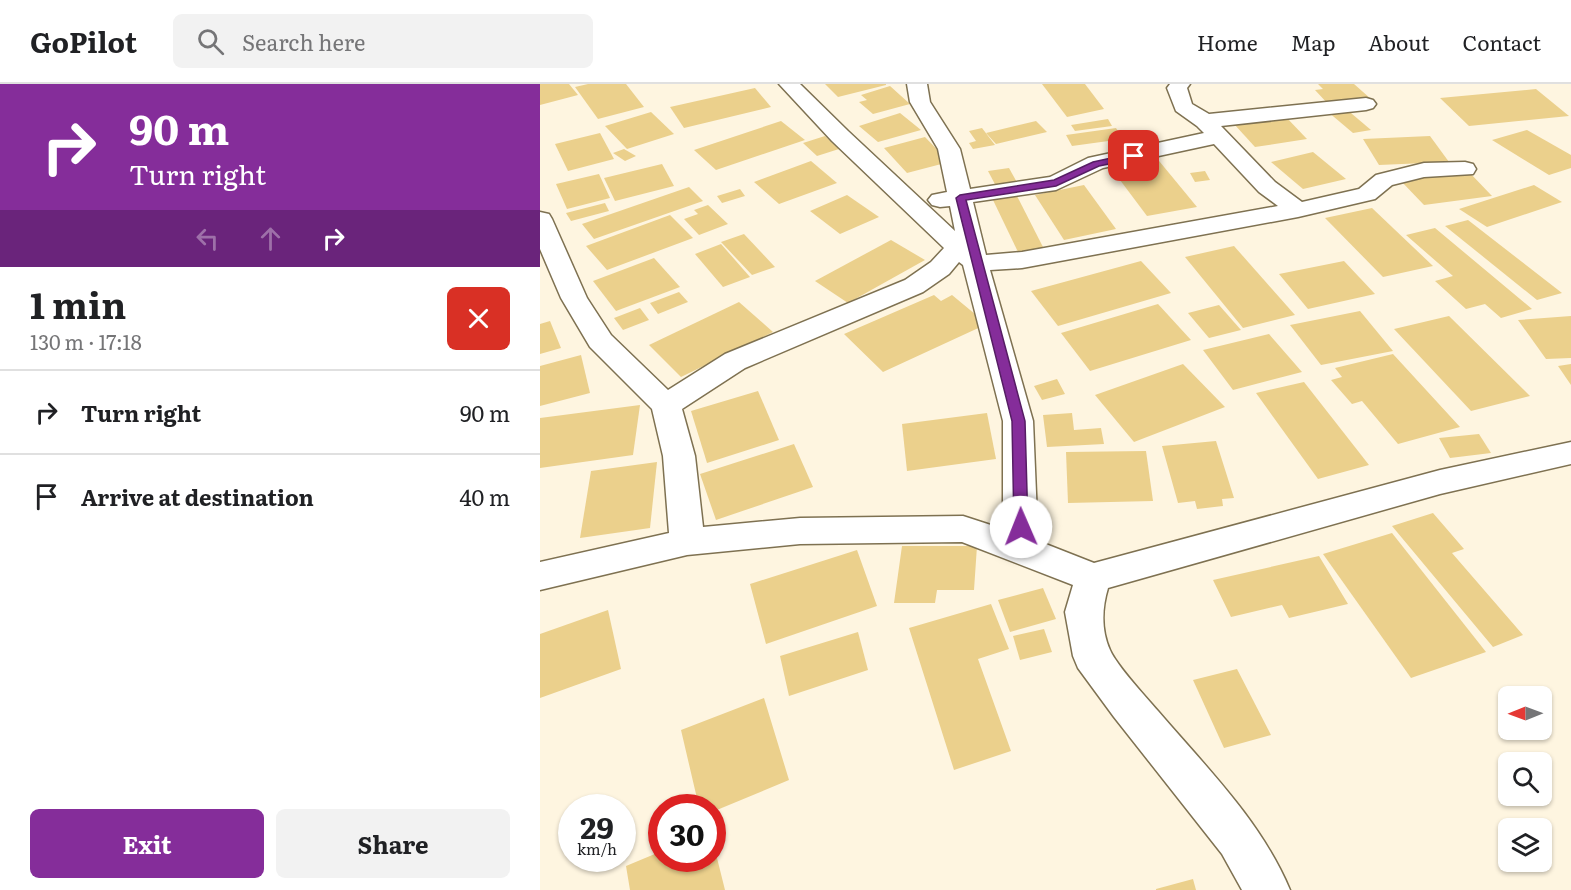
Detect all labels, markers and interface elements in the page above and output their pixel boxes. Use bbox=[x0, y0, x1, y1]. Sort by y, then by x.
search box bbox=[173, 14, 593, 68]
text: GoPilot bbox=[30, 20, 137, 62]
icon: search bbox=[194, 25, 227, 58]
text: Search here bbox=[242, 25, 365, 58]
text: Home bbox=[1197, 26, 1258, 57]
text: Map bbox=[1291, 26, 1335, 57]
text: About bbox=[1368, 26, 1430, 57]
text: Contact bbox=[1463, 26, 1541, 57]
text: 90 m bbox=[129, 96, 229, 158]
icon: right bbox=[30, 108, 108, 186]
pin bbox=[1108, 130, 1159, 181]
icon: arrive bbox=[1117, 139, 1150, 172]
text: Turn right bbox=[129, 153, 266, 193]
icon: left bbox=[191, 222, 224, 255]
icon: ahead bbox=[254, 222, 287, 255]
icon: right bbox=[317, 222, 350, 255]
text: 1 min bbox=[30, 277, 126, 330]
button: close bbox=[447, 287, 510, 350]
text: 130 m · 17:18 bbox=[30, 326, 142, 356]
icon: right bbox=[30, 396, 63, 429]
text: Turn right bbox=[81, 396, 201, 429]
text: 90 m bbox=[460, 396, 510, 429]
icon: arrive bbox=[30, 480, 63, 513]
text: Arrive at destination bbox=[81, 480, 314, 513]
text: 40 m bbox=[459, 480, 510, 513]
position arrow bbox=[989, 495, 1053, 559]
north arrow bbox=[1498, 686, 1552, 740]
map controls bbox=[1498, 686, 1552, 872]
button: search bbox=[1498, 752, 1552, 806]
speed limit sign: 30 bbox=[648, 794, 726, 872]
text: 29 bbox=[580, 804, 614, 848]
button: Exit bbox=[30, 809, 264, 878]
button: Share bbox=[276, 809, 510, 878]
button: layers bbox=[1498, 818, 1552, 872]
text: km/h bbox=[577, 837, 617, 860]

